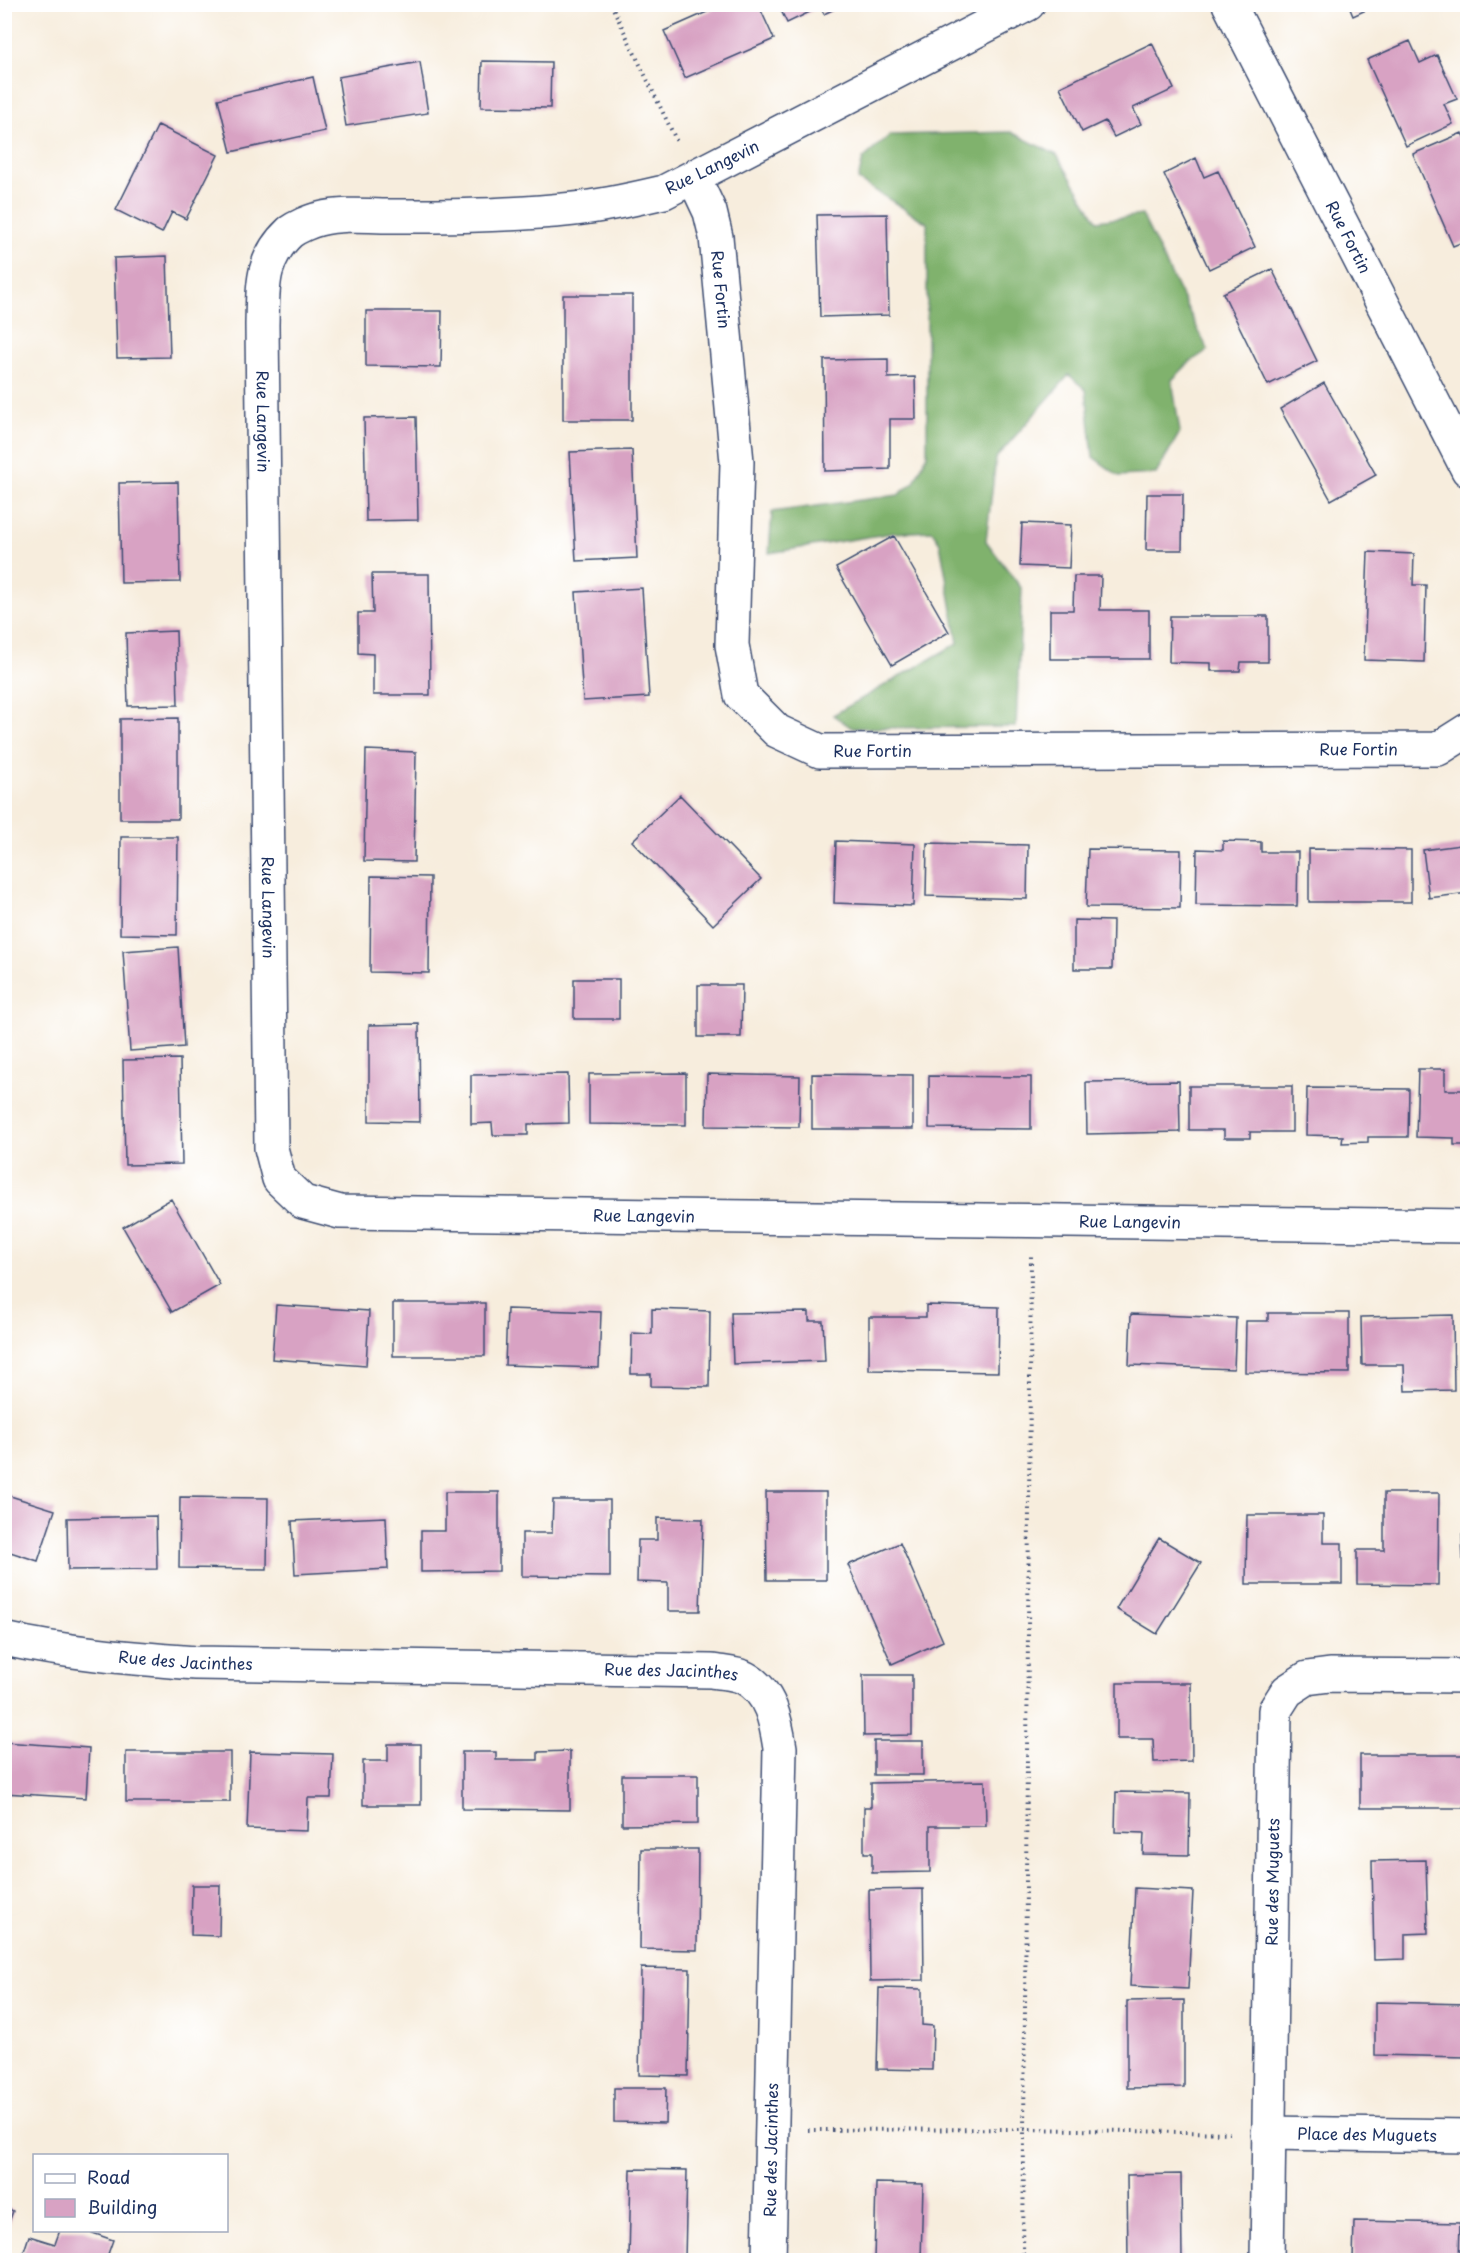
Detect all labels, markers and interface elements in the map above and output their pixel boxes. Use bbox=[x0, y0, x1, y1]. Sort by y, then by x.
street label: Rue Langevin bbox=[660, 133, 763, 199]
street label: Rue Fortin bbox=[1321, 196, 1378, 277]
street label: Rue Fortin bbox=[706, 249, 737, 330]
street label: Rue Langevin bbox=[251, 370, 277, 473]
street label: Rue Fortin bbox=[1319, 736, 1398, 760]
street label: Rue Fortin bbox=[833, 738, 912, 762]
street label: Rue Langevin bbox=[257, 856, 282, 959]
street label: Rue Langevin bbox=[593, 1202, 695, 1227]
street label: Rue Langevin bbox=[1079, 1208, 1181, 1233]
street label: Rue des Jacinthes bbox=[117, 1644, 253, 1675]
street label: Rue des Jacinthes bbox=[604, 1656, 741, 1686]
street label: Rue des Muguets bbox=[1259, 1818, 1284, 1946]
street label: Rue des Jacinthes bbox=[757, 2083, 783, 2217]
street label: Place des Muguets bbox=[1297, 2120, 1437, 2147]
legend bbox=[33, 2154, 228, 2232]
text: Road bbox=[87, 2163, 131, 2190]
text: Building bbox=[87, 2193, 157, 2220]

